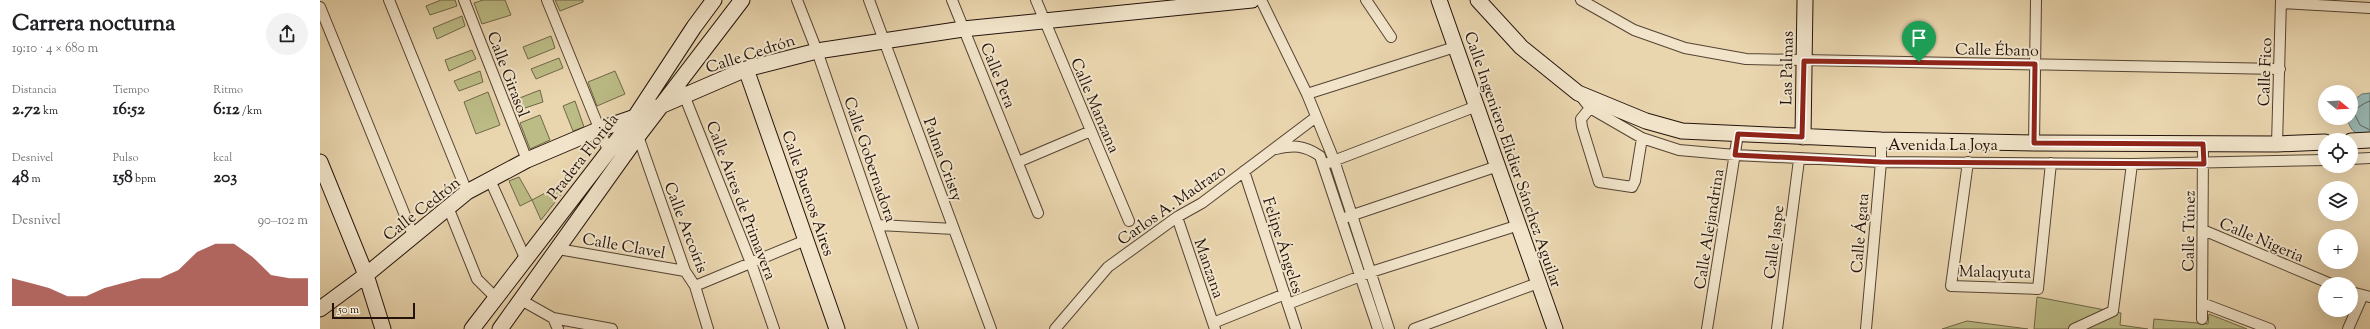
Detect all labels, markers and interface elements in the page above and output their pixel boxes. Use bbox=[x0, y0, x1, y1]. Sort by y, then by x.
text: Carrera nocturna bbox=[12, 9, 175, 41]
button: share bbox=[266, 13, 308, 55]
pin bbox=[1902, 21, 1936, 62]
icon: arrive bbox=[1908, 27, 1930, 49]
street label: Calle Girasol bbox=[480, 29, 534, 122]
street label: Calle Ingeniero Elidier Sánchez Aguilar bbox=[1457, 29, 1566, 291]
street label: Calle Cedrón bbox=[703, 30, 799, 81]
street label: Las Palmas bbox=[1776, 31, 1801, 105]
street label: Calle Fico bbox=[2254, 37, 2279, 107]
street label: Calle Ébano bbox=[1955, 39, 2039, 64]
text: 19:10 · 4 × 680 m bbox=[12, 40, 98, 58]
street label: Calle Pera bbox=[973, 40, 1020, 113]
street label: Calle Manzana bbox=[1063, 55, 1124, 158]
text: Distancia bbox=[12, 82, 57, 98]
text: Tiempo bbox=[113, 82, 149, 98]
text: Ritmo bbox=[213, 82, 243, 98]
north arrow bbox=[2318, 85, 2358, 125]
map controls bbox=[2318, 85, 2358, 317]
street label: Calle Gobernadora bbox=[836, 94, 901, 226]
text: 2.72 bbox=[12, 98, 41, 122]
text: 16:52 bbox=[113, 98, 145, 122]
text: 6:12 bbox=[213, 98, 240, 122]
text: km bbox=[41, 103, 58, 119]
text: /km bbox=[240, 103, 262, 119]
street label: Pradera Florida bbox=[543, 109, 625, 206]
street label: Palma Cristy bbox=[916, 115, 967, 205]
street label: Calle Aires de Primavera bbox=[699, 118, 781, 284]
street label: Calle Buenos Aires bbox=[774, 128, 839, 260]
button: locate bbox=[2318, 133, 2358, 173]
street label: Avenida La Joya bbox=[1888, 135, 1999, 158]
text: Desnivel bbox=[12, 150, 53, 166]
text: Pulso bbox=[113, 150, 138, 166]
text: kcal bbox=[213, 150, 232, 166]
street label: Carlos A. Madrazo bbox=[1113, 160, 1232, 252]
text: 48 bbox=[12, 166, 29, 190]
text: 158 bbox=[113, 166, 133, 190]
text: 203 bbox=[213, 166, 237, 190]
street label: Calle Alejandrina bbox=[1690, 167, 1731, 291]
text: m bbox=[29, 171, 41, 187]
text: bpm bbox=[133, 171, 156, 187]
street label: Calle Cedrón bbox=[379, 172, 467, 248]
street label: Calle Arcoíris bbox=[657, 179, 713, 277]
button: layers bbox=[2318, 181, 2358, 221]
street label: Calle Túnez bbox=[2178, 190, 2203, 272]
street label: Calle Ágata bbox=[1847, 192, 1876, 274]
street label: Felipe Ángeles bbox=[1255, 195, 1308, 297]
street label: Calle Jaspe bbox=[1760, 204, 1791, 281]
text: Desnivel bbox=[12, 212, 61, 230]
text: 90–102 m bbox=[258, 212, 308, 230]
street label: Calle Nigeria bbox=[2215, 213, 2307, 270]
street label: Calle Clavel bbox=[580, 229, 667, 266]
button: + bbox=[2318, 229, 2358, 269]
street label: Manzana bbox=[1187, 236, 1229, 302]
street label: Malaqyuta bbox=[1959, 261, 2032, 286]
button: − bbox=[2318, 277, 2358, 317]
scale bar bbox=[332, 301, 415, 320]
text: 50 m bbox=[338, 302, 359, 318]

